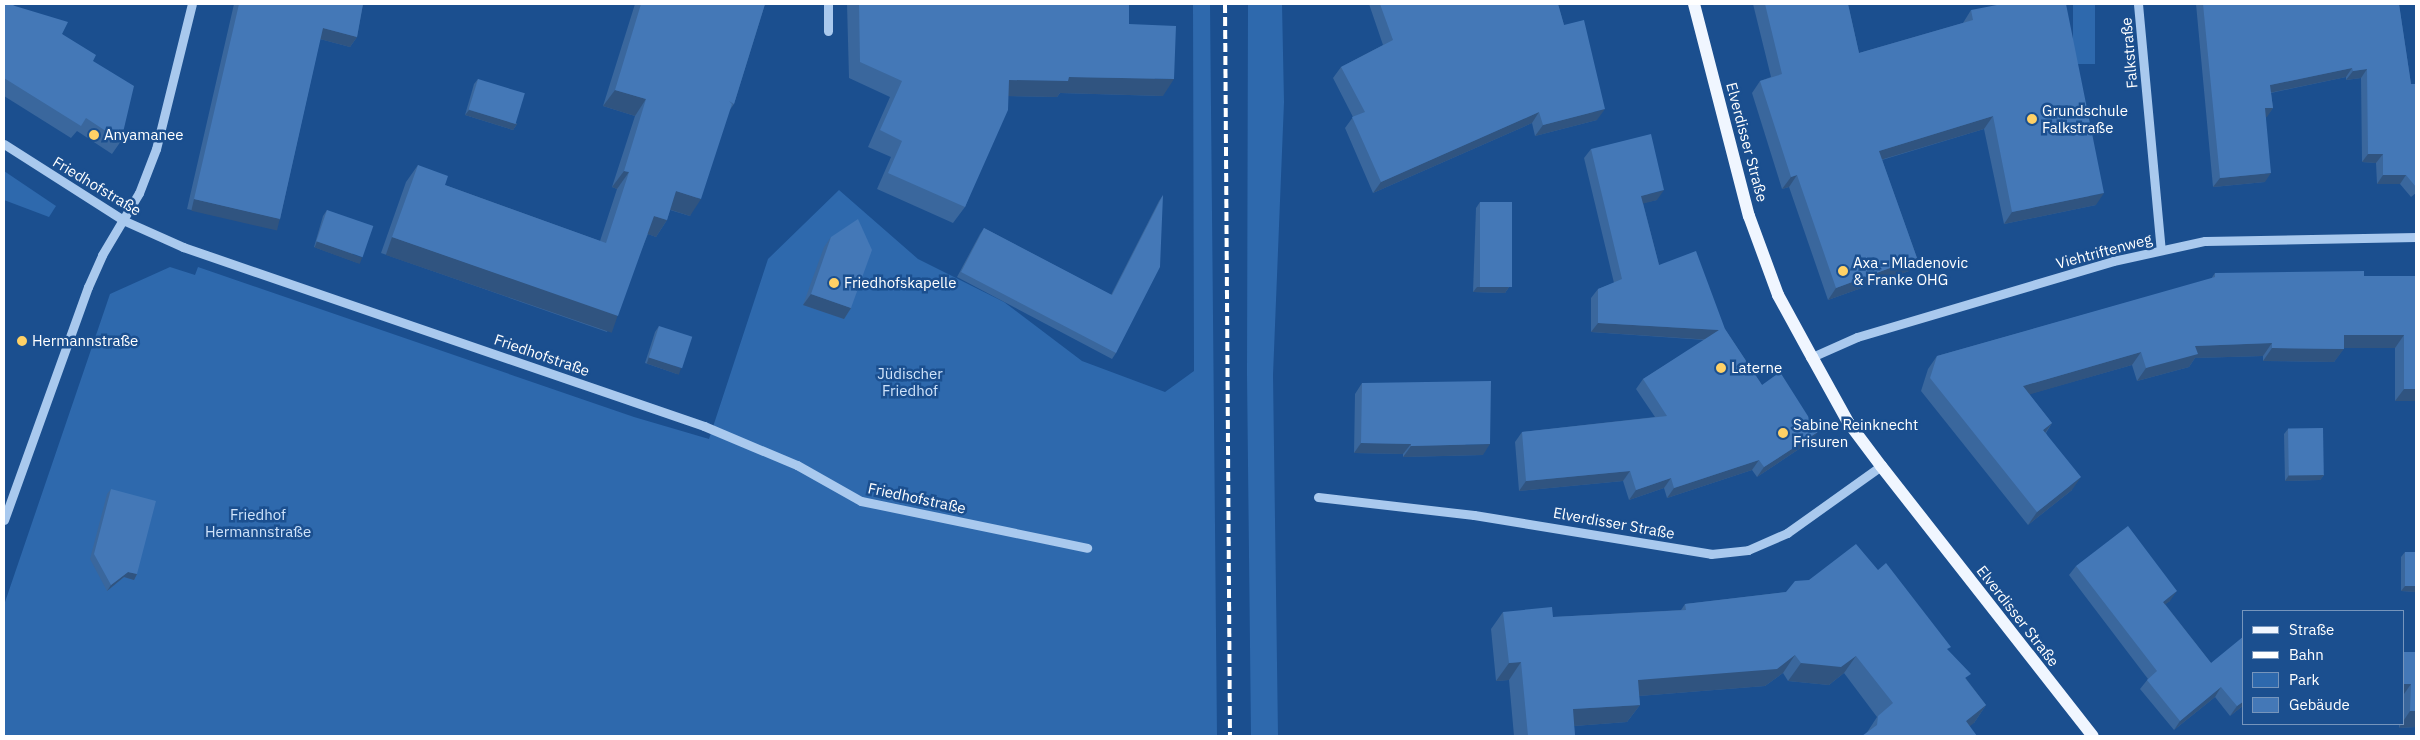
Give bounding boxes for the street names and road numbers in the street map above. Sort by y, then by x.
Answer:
street label: Falkstraße [2117,17,2141,89]
street label: Elverdisser Straße [1722,80,1772,204]
street label: Friedhofstraße [50,153,144,219]
street label: Viehtriftenweg [2054,230,2154,272]
street label: Friedhofstraße [492,330,592,380]
street label: Friedhofstraße [866,479,968,517]
street label: Elverdisser Straße [1552,503,1676,543]
street label: Elverdisser Straße [1973,562,2063,670]

